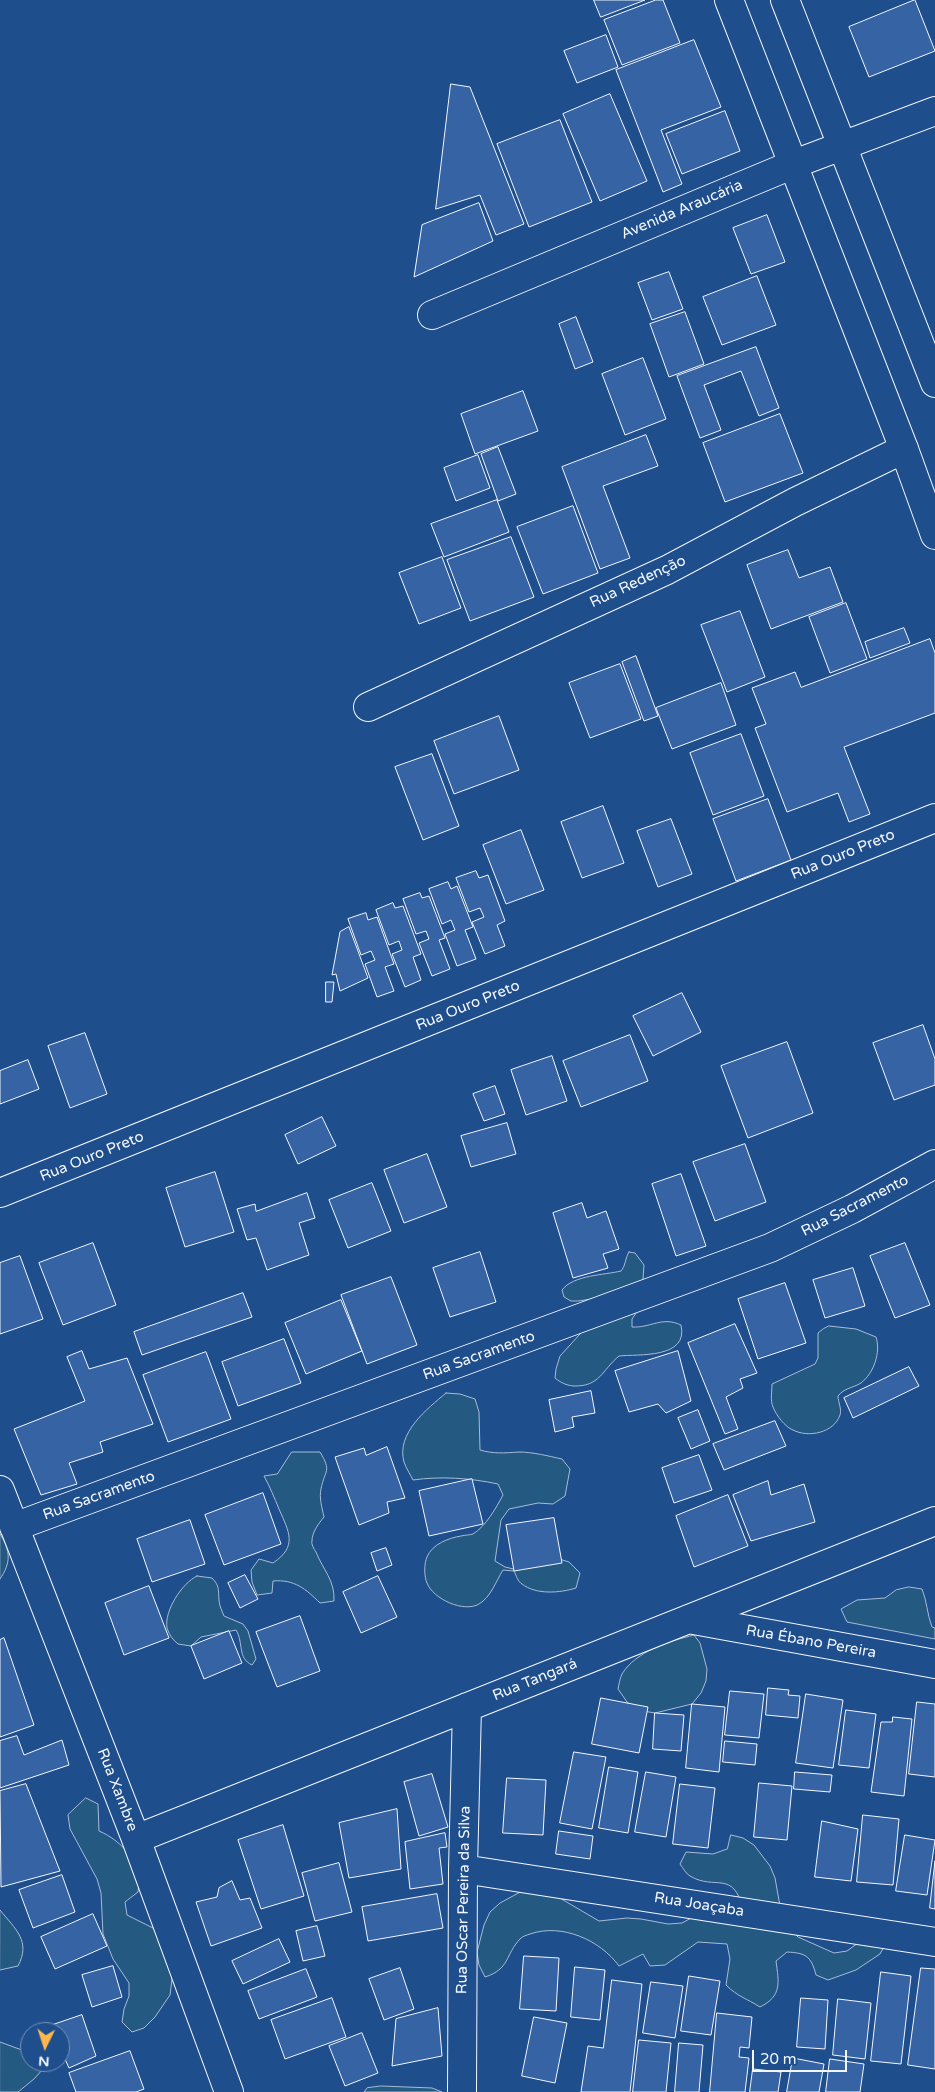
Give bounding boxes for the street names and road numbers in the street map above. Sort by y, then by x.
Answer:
street label: Avenida Araucária [618,176,746,244]
street label: Rua Redenção [587,552,689,612]
street label: Rua Ouro Preto [788,826,898,884]
street label: Rua Ouro Preto [413,977,523,1035]
street label: Rua Ouro Preto [37,1128,147,1186]
street label: Rua Sacramento [798,1171,912,1241]
street label: Rua Sacramento [421,1327,537,1385]
street label: Rua Sacramento [41,1467,157,1525]
street label: Rua Ébano Pereira [744,1622,878,1662]
street label: Rua Tangará [490,1655,580,1705]
street label: Rua Xambre [93,1746,141,1834]
street label: Rua OScar Pereira da Silva [453,1806,475,1994]
street label: Rua Joaçaba [653,1889,745,1921]

